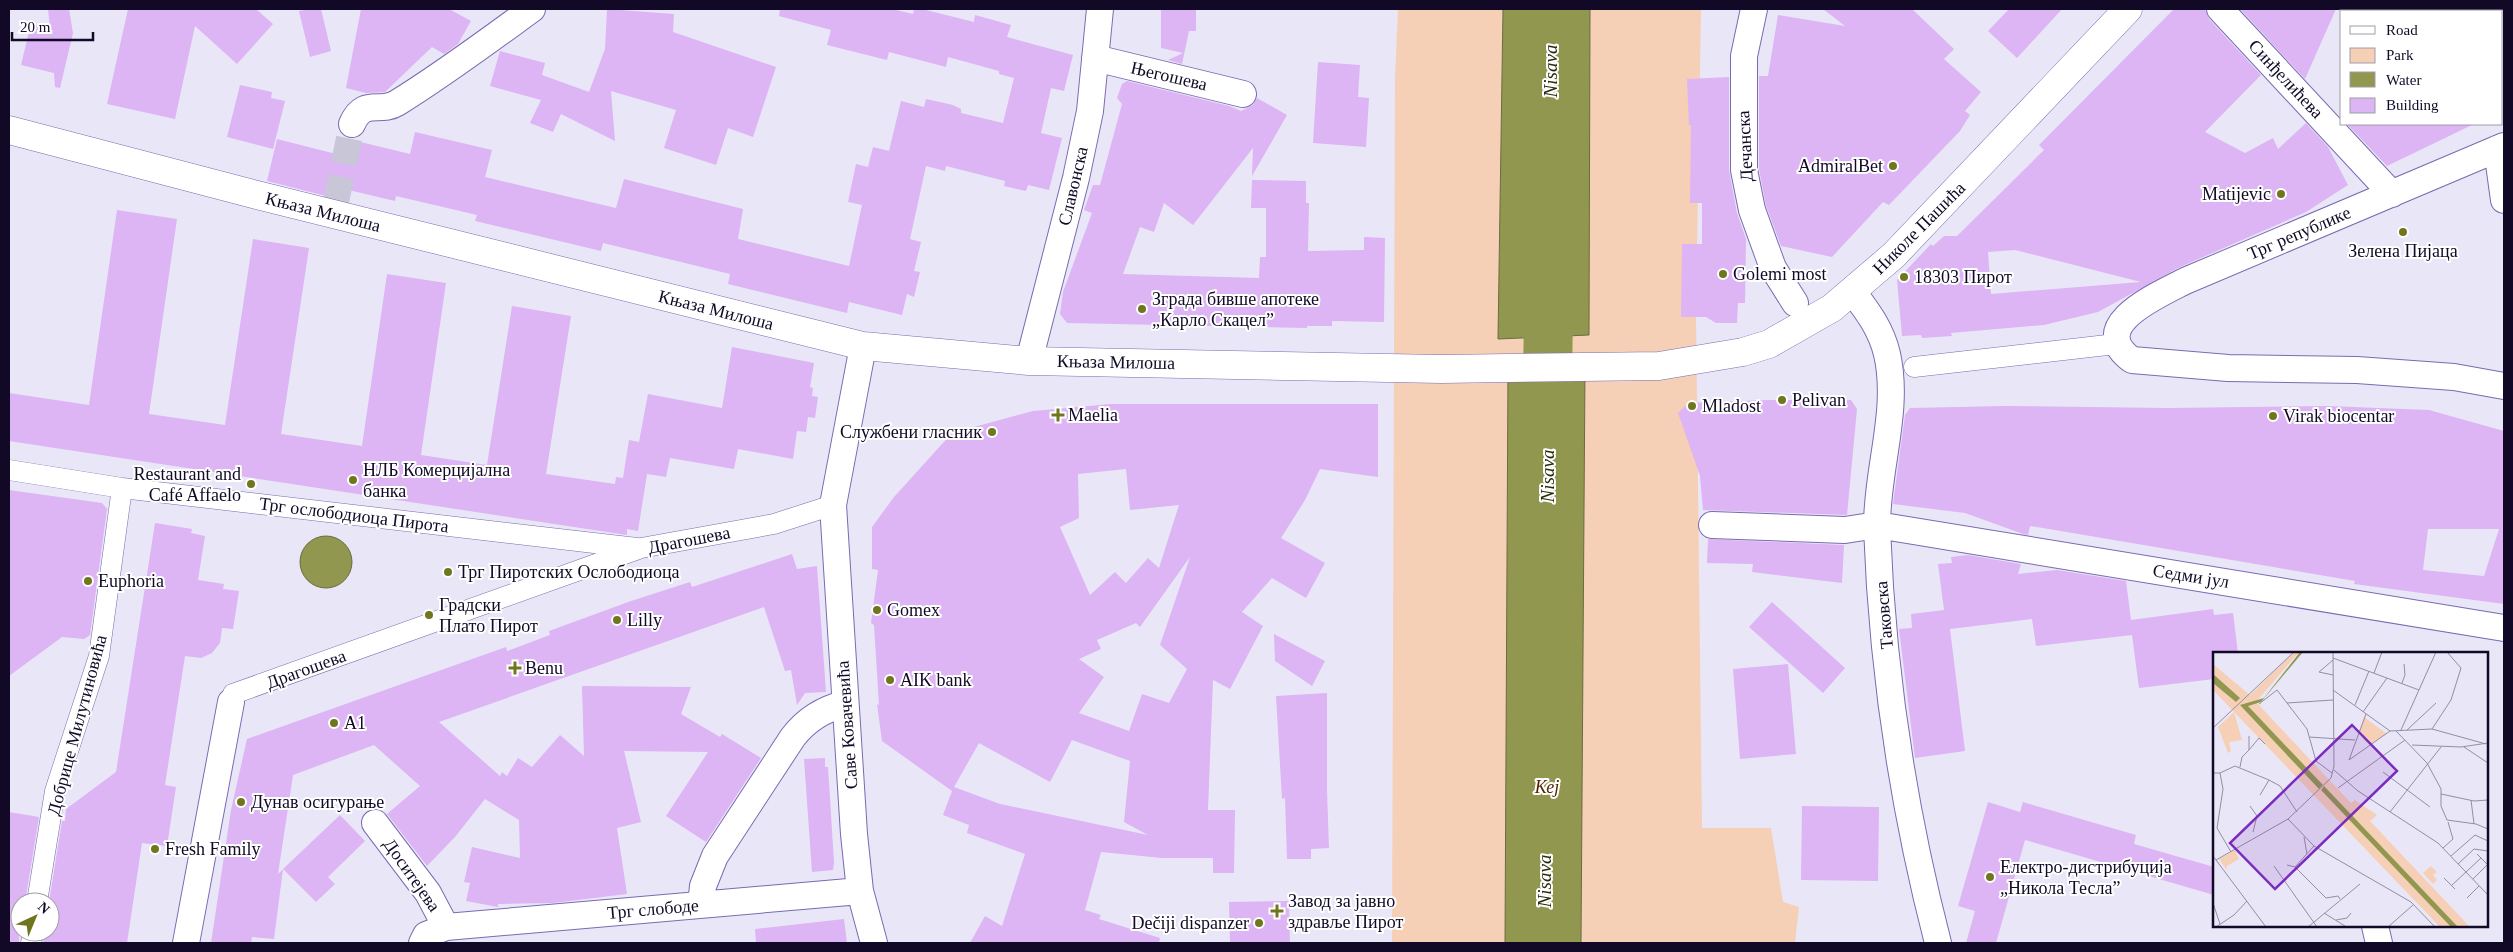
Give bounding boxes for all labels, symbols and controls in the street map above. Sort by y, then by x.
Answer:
scale bar [12,10,94,42]
legend [2340,10,2503,125]
text: 20 m [20,19,51,35]
text: Road [2386,22,2418,38]
street label: Синђелићева [2245,36,2327,122]
water label: Nisava [1540,45,1561,98]
text: Park [2386,47,2414,63]
street label: Његошева [1129,58,1209,94]
text: Water [2386,72,2421,88]
text: Building [2386,97,2439,113]
street label: Дечанска [1733,110,1757,182]
street label: Славонска [1054,145,1092,227]
place label: AdmiralBet [1798,156,1883,176]
marker: AdmiralBet [1887,160,1899,172]
street label: Николе Пашића [1869,178,1969,278]
place label: Matijevic [2202,184,2271,204]
street label: Књаза Милоша [263,188,383,236]
marker: Matijevic [2275,188,2287,200]
street label: Трг републике [2244,202,2354,264]
marker: Зелена Пијаца [2397,226,2409,238]
place label: Зелена Пијаца [2348,241,2458,261]
place label: Golemi most [1733,264,1827,284]
place label: 18303 Пирот [1914,267,2012,287]
marker: Golemi most [1717,268,1729,280]
marker: 18303 Пирот [1898,271,1910,283]
street label: Књаза Милоша [656,286,776,334]
place label: Зграда бивше апотеке „Карло Скацел” [1152,289,1319,330]
marker: Зграда бивше апотеке „Карло Скацел” [1136,303,1148,315]
street label: Књаза Милоша [1057,351,1175,373]
place label: Pelivan [1792,390,1846,410]
marker: Pelivan [1776,394,1788,406]
place label: Mladost [1702,396,1761,416]
marker: Mladost [1686,400,1698,412]
place label: Maelia [1068,405,1118,425]
place label: Virak biocentar [2283,406,2394,426]
marker: Maelia [1052,409,1064,421]
marker: Virak biocentar [2267,410,2279,422]
place label: Службени гласник [840,422,982,442]
marker: Службени гласник [986,426,998,438]
water label: Nisava [1537,450,1558,503]
place label: НЛБ Комерцијална банка [363,460,510,501]
place label: Restaurant and Café Affaelo [134,464,241,505]
marker: НЛБ Комерцијална банка [347,474,359,486]
marker: Restaurant and Café Affaelo [245,478,257,490]
street label: Трг ослободиоца Пирота [258,493,450,537]
street label: Драгошева [646,522,732,558]
street label: Седми јул [2151,560,2231,592]
place label: Трг Пиротских Ослободиоца [458,562,680,582]
marker: Трг Пиротских Ослободиоца [442,566,454,578]
place label: Euphoria [98,571,164,591]
marker: Euphoria [82,575,94,587]
street label: Таковска [1871,580,1897,650]
place label: Градски Плато Пирот [439,595,538,636]
place label: Gomex [887,600,940,620]
marker: Gomex [871,604,883,616]
marker: Градски Плато Пирот [423,609,435,621]
place label: Lilly [627,610,662,630]
marker: Lilly [611,614,623,626]
street label: Добрице Милутиновића [43,633,111,817]
street label: Драгошева [263,645,349,693]
inset map [2213,652,2488,927]
place label: Benu [525,658,563,678]
street label: Саве Ковачевића [833,660,861,790]
marker: Benu [509,662,521,674]
place label: AIK bank [900,670,971,690]
marker: AIK bank [884,674,896,686]
place label: A1 [344,713,366,733]
marker: A1 [328,717,340,729]
park label: Кеј [1534,777,1559,797]
place label: Дунав осигурање [251,792,384,812]
marker: Дунав осигурање [235,796,247,808]
street label: Доситејева [380,835,444,915]
place label: Fresh Family [165,839,261,859]
marker: Fresh Family [149,843,161,855]
water label: Nisava [1534,855,1555,908]
place label: Електро-дистрибуција „Никола Тесла” [2000,857,2172,898]
marker: Електро-дистрибуција „Никола Тесла” [1984,871,1996,883]
place label: Завод за јавно здравље Пирот [1288,891,1403,932]
north arrow [10,892,60,942]
street label: Трг слободе [606,895,700,923]
text: N [35,899,53,917]
marker: Завод за јавно здравље Пирот [1270,904,1284,918]
place label: Dečiji dispanzer [1132,913,1249,933]
marker: Dečiji dispanzer [1253,917,1265,929]

